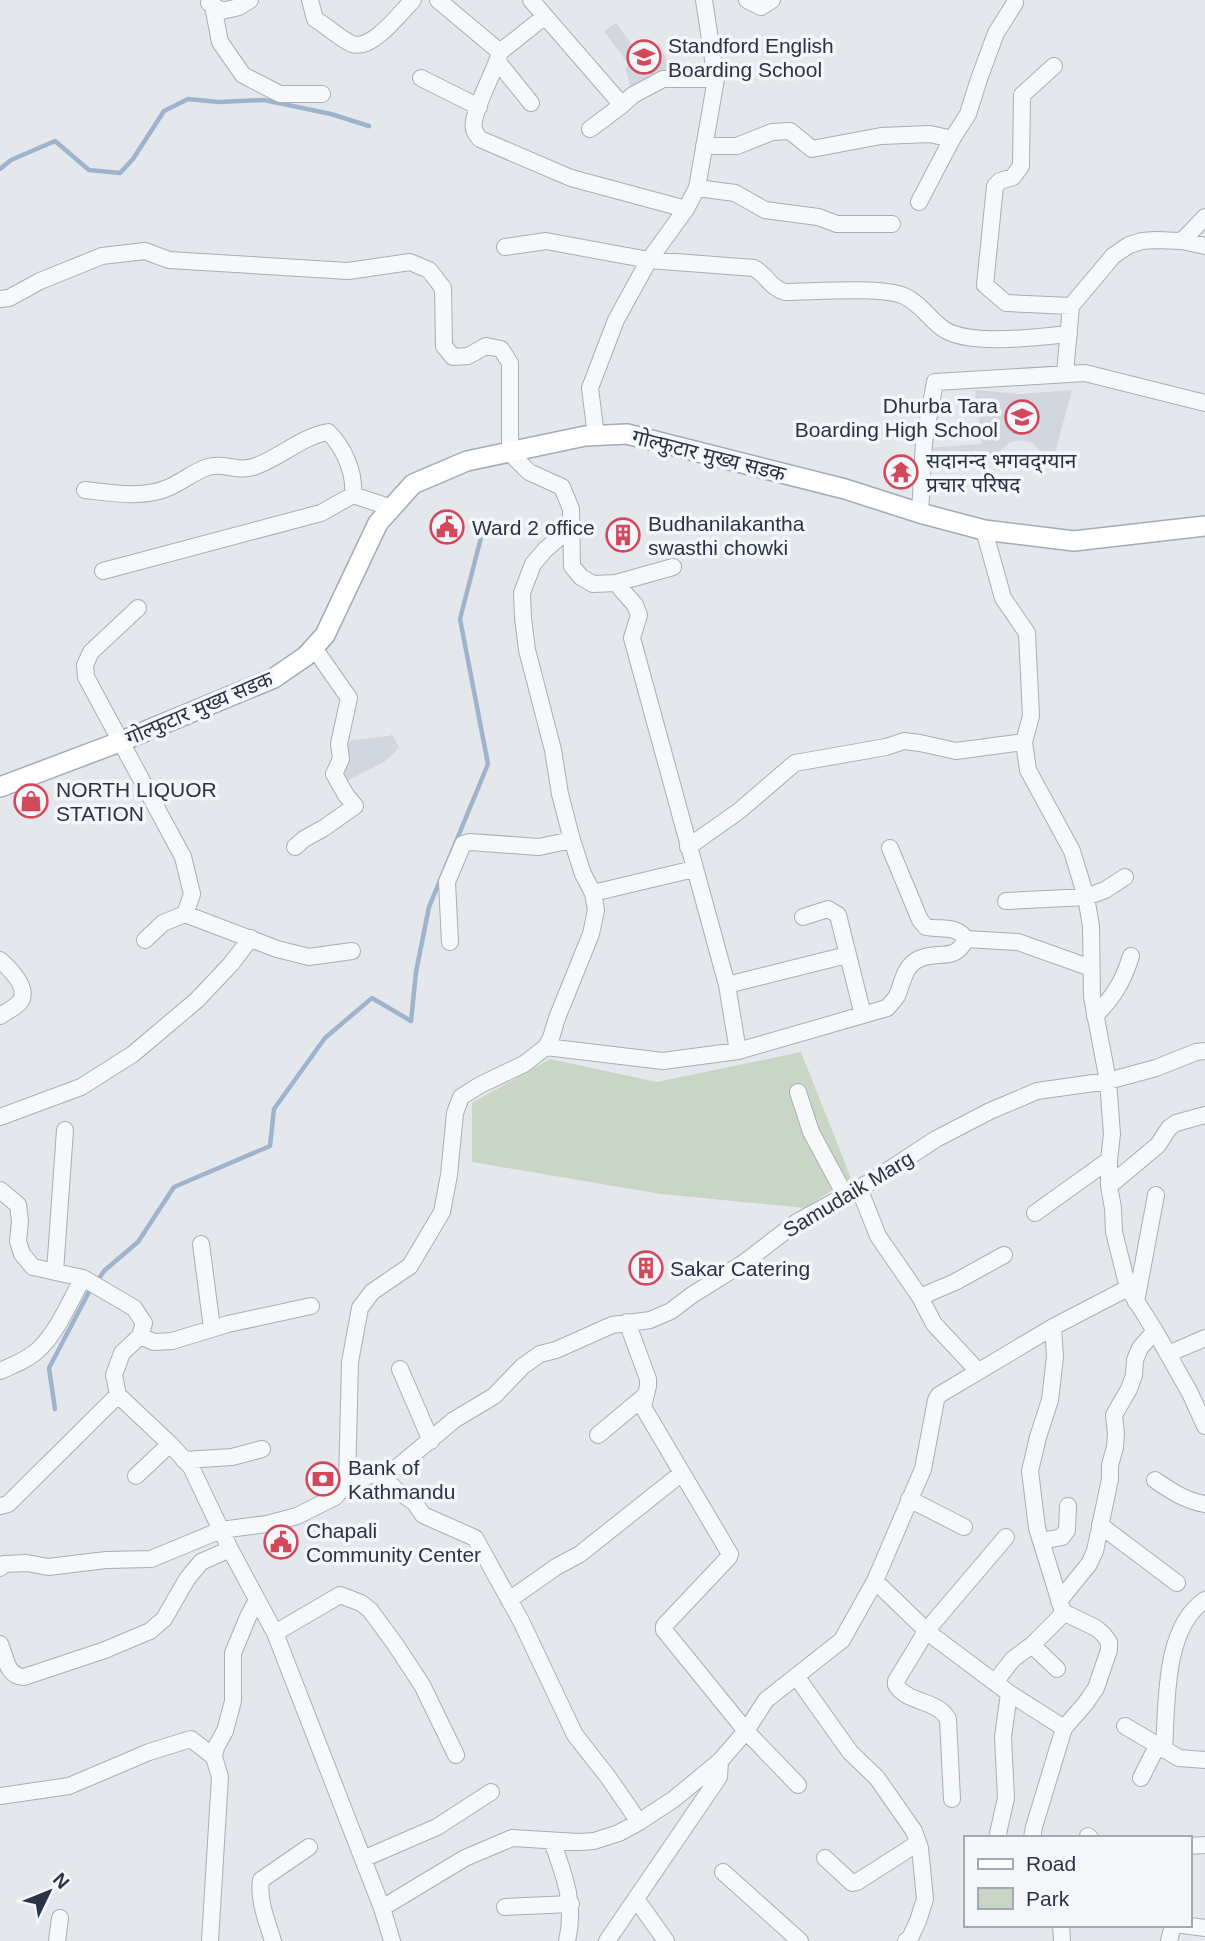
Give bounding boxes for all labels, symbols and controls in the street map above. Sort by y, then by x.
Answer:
place label: Standford English Boarding School [668,34,834,81]
school or university icon: Standford English Boarding School [625,38,663,76]
place label: Dhurba Tara Boarding High School [795,394,998,441]
school or university icon: Dhurba Tara Boarding High School [1003,398,1041,436]
street label: गोल्फुटार मुख्य सडक [629,425,789,487]
place label: सदानन्द भगवद्ग्यान प्रचार परिषद [926,449,1077,496]
temple icon: सदानन्द भगवद्ग्यान प्रचार परिषद [882,453,920,491]
public building icon: Ward 2 office [428,508,466,546]
place label: Budhanilakantha swasthi chowki [648,512,805,559]
place label: Ward 2 office [472,516,595,539]
building icon: Budhanilakantha swasthi chowki [604,516,642,554]
street label: गोल्फुटार मुख्य सडक [122,666,277,751]
place label: NORTH LIQUOR STATION [56,778,217,825]
shop icon: NORTH LIQUOR STATION [12,782,50,820]
street label: Samudaik Marg [779,1146,917,1242]
building icon: Sakar Catering [627,1249,665,1287]
place label: Sakar Catering [670,1257,810,1280]
place label: Bank of Kathmandu [348,1456,455,1503]
bank icon: Bank of Kathmandu [304,1460,342,1498]
place label: Chapali Community Center [306,1519,481,1566]
public building icon: Chapali Community Center [262,1523,300,1561]
legend [964,1836,1191,1927]
text: Road [1026,1852,1076,1875]
north arrow [14,1857,84,1927]
text: N [49,1869,73,1893]
text: Park [1026,1887,1070,1910]

